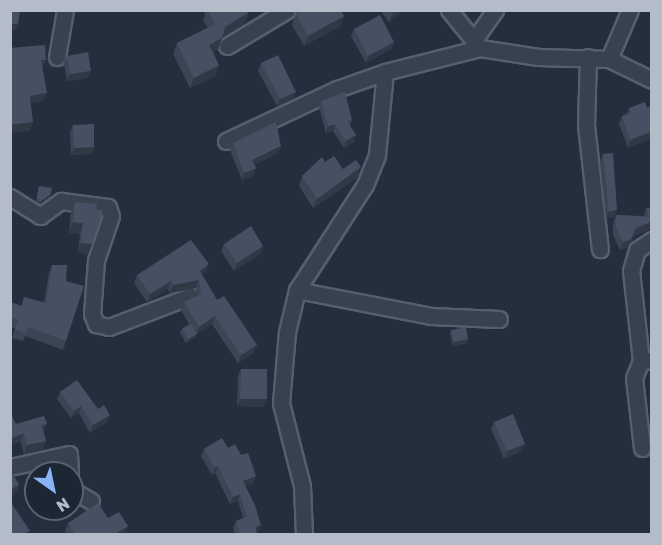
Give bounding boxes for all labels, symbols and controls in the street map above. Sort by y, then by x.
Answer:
north arrow [24,461,84,521]
text: N [53,494,73,516]

